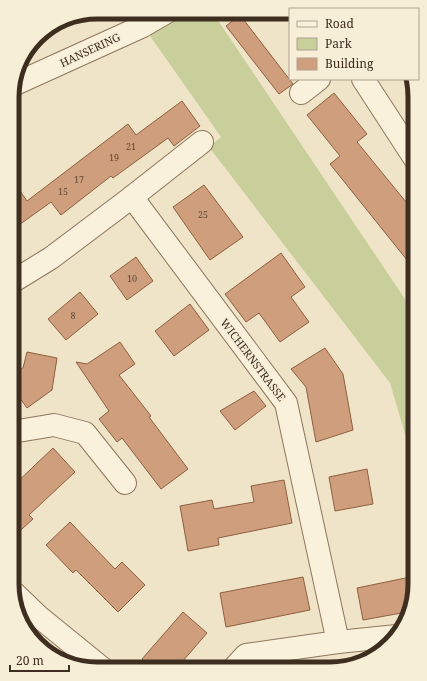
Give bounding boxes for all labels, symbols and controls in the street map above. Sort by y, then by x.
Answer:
legend [289,8,419,80]
text: Road [325,15,355,32]
street label: HANSERING [57,29,123,70]
text: Park [325,35,353,52]
text: Building [325,55,374,72]
house number: 21 [126,140,136,153]
house number: 19 [109,151,119,164]
house number: 17 [74,173,84,186]
house number: 15 [58,185,68,198]
house number: 25 [198,208,208,221]
house number: 10 [127,272,137,285]
house number: 8 [70,309,76,322]
street label: WICHERNSTRASSE [217,315,290,404]
scale bar [10,647,69,673]
text: 20 m [16,652,44,669]

